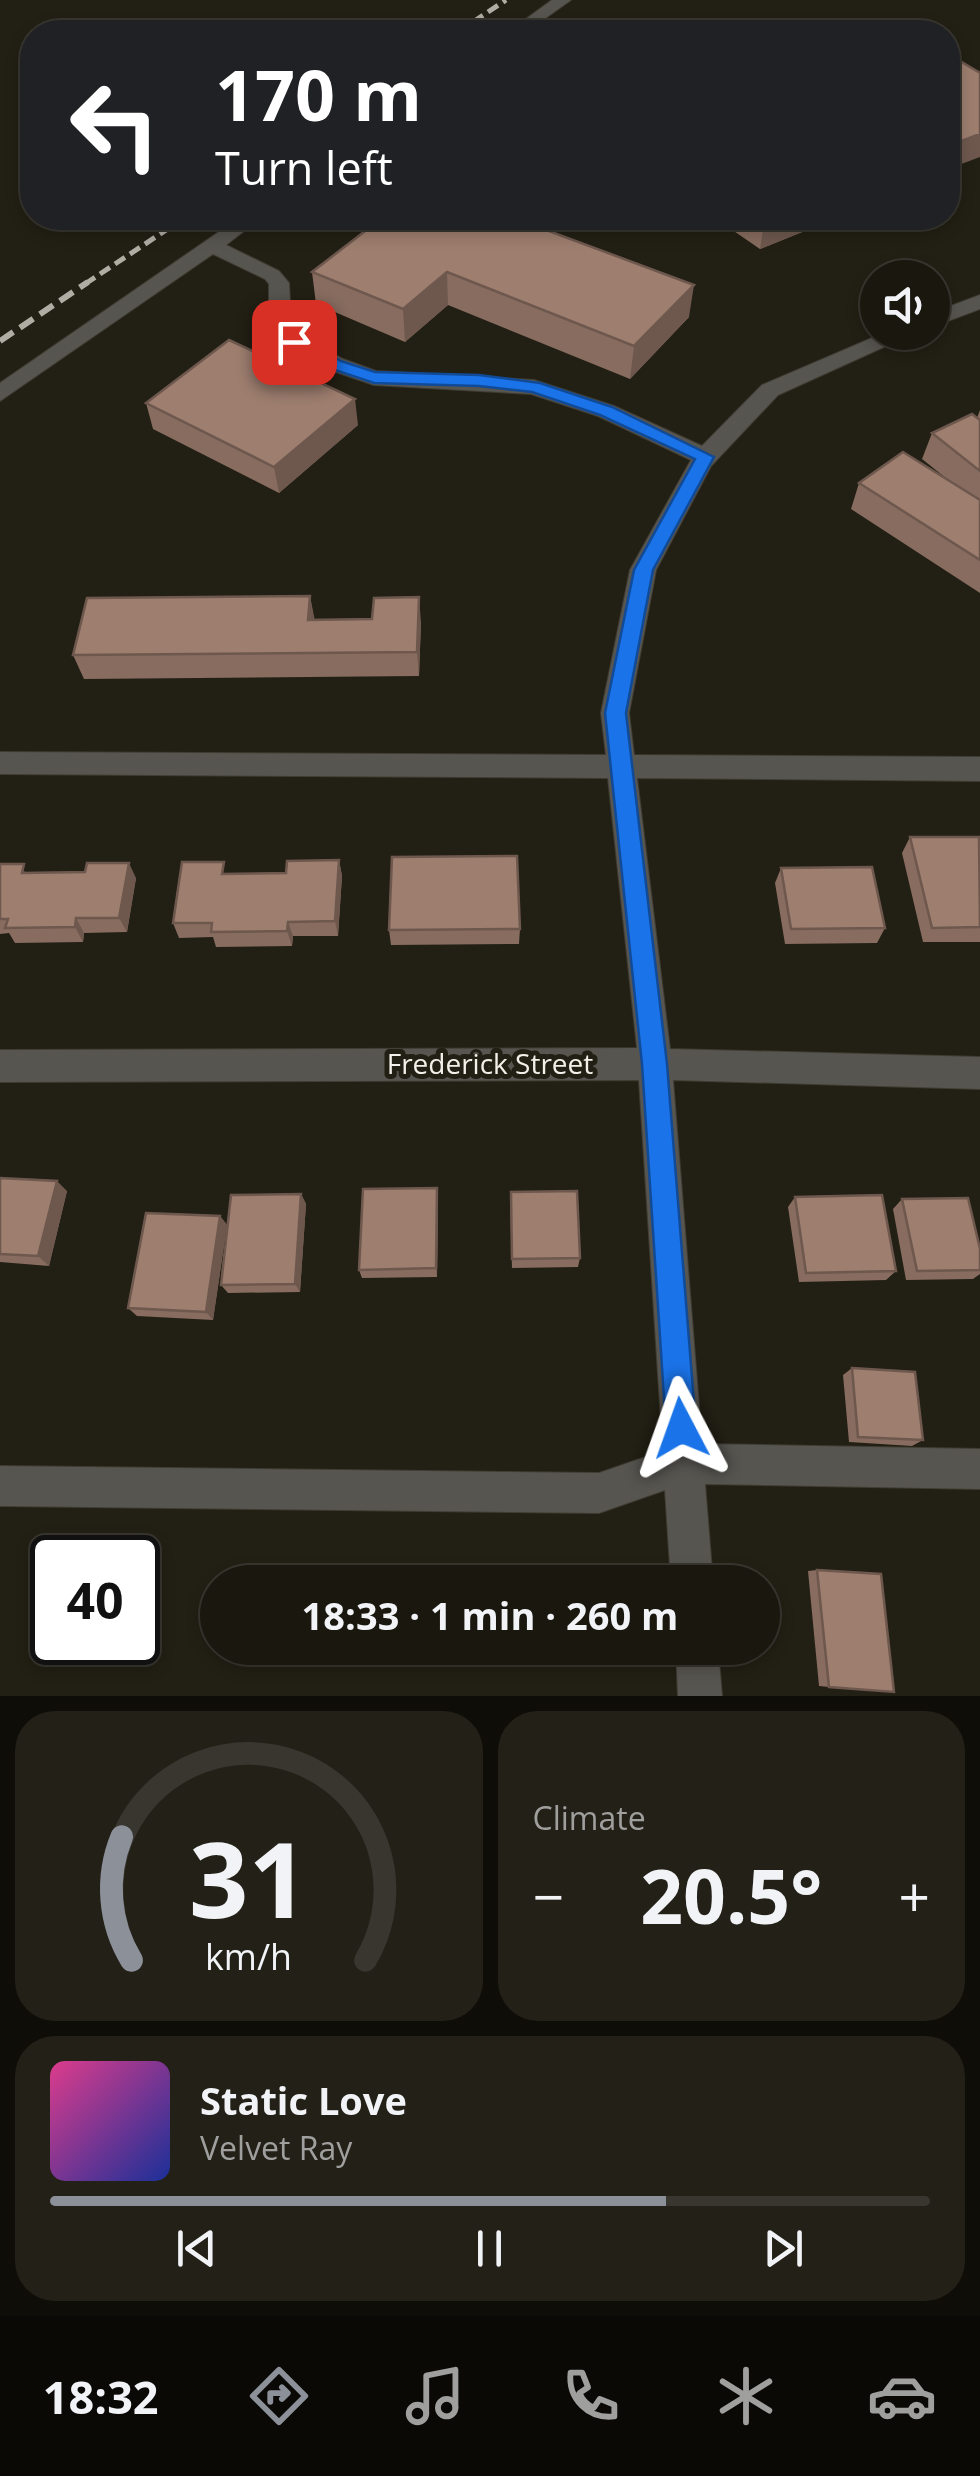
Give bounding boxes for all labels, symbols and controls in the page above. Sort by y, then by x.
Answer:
text: 170 m [215,46,422,142]
icon: left [50,60,180,190]
text: Turn left [215,137,393,198]
map controls [860,260,950,350]
button: sound [860,260,950,350]
pin [252,300,337,385]
icon: arrive [267,315,322,370]
street label: Frederick Street [387,1044,593,1082]
position arrow [629,1376,733,1480]
speed limit sign: 40 [30,1535,160,1665]
text: 18:33 · 1 min · 260 m [302,1589,678,1641]
text: Climate [533,1796,646,1839]
text: 31 [189,1807,308,1948]
text: 20.5° [640,1844,822,1946]
text: − [533,1858,564,1933]
text: + [899,1858,930,1933]
text: km/h [205,1932,292,1980]
text: Static Love [200,2074,407,2126]
text: Velvet Ray [200,2126,352,2169]
icon: previous [169,2221,224,2276]
icon: pause [462,2221,517,2276]
icon: next [756,2221,811,2276]
icon: directions [244,2361,314,2431]
icon: music [400,2361,470,2431]
icon: phone [556,2361,626,2431]
icon: climate [711,2361,781,2431]
icon: car [867,2361,937,2431]
text: 18:32 [43,2366,159,2427]

